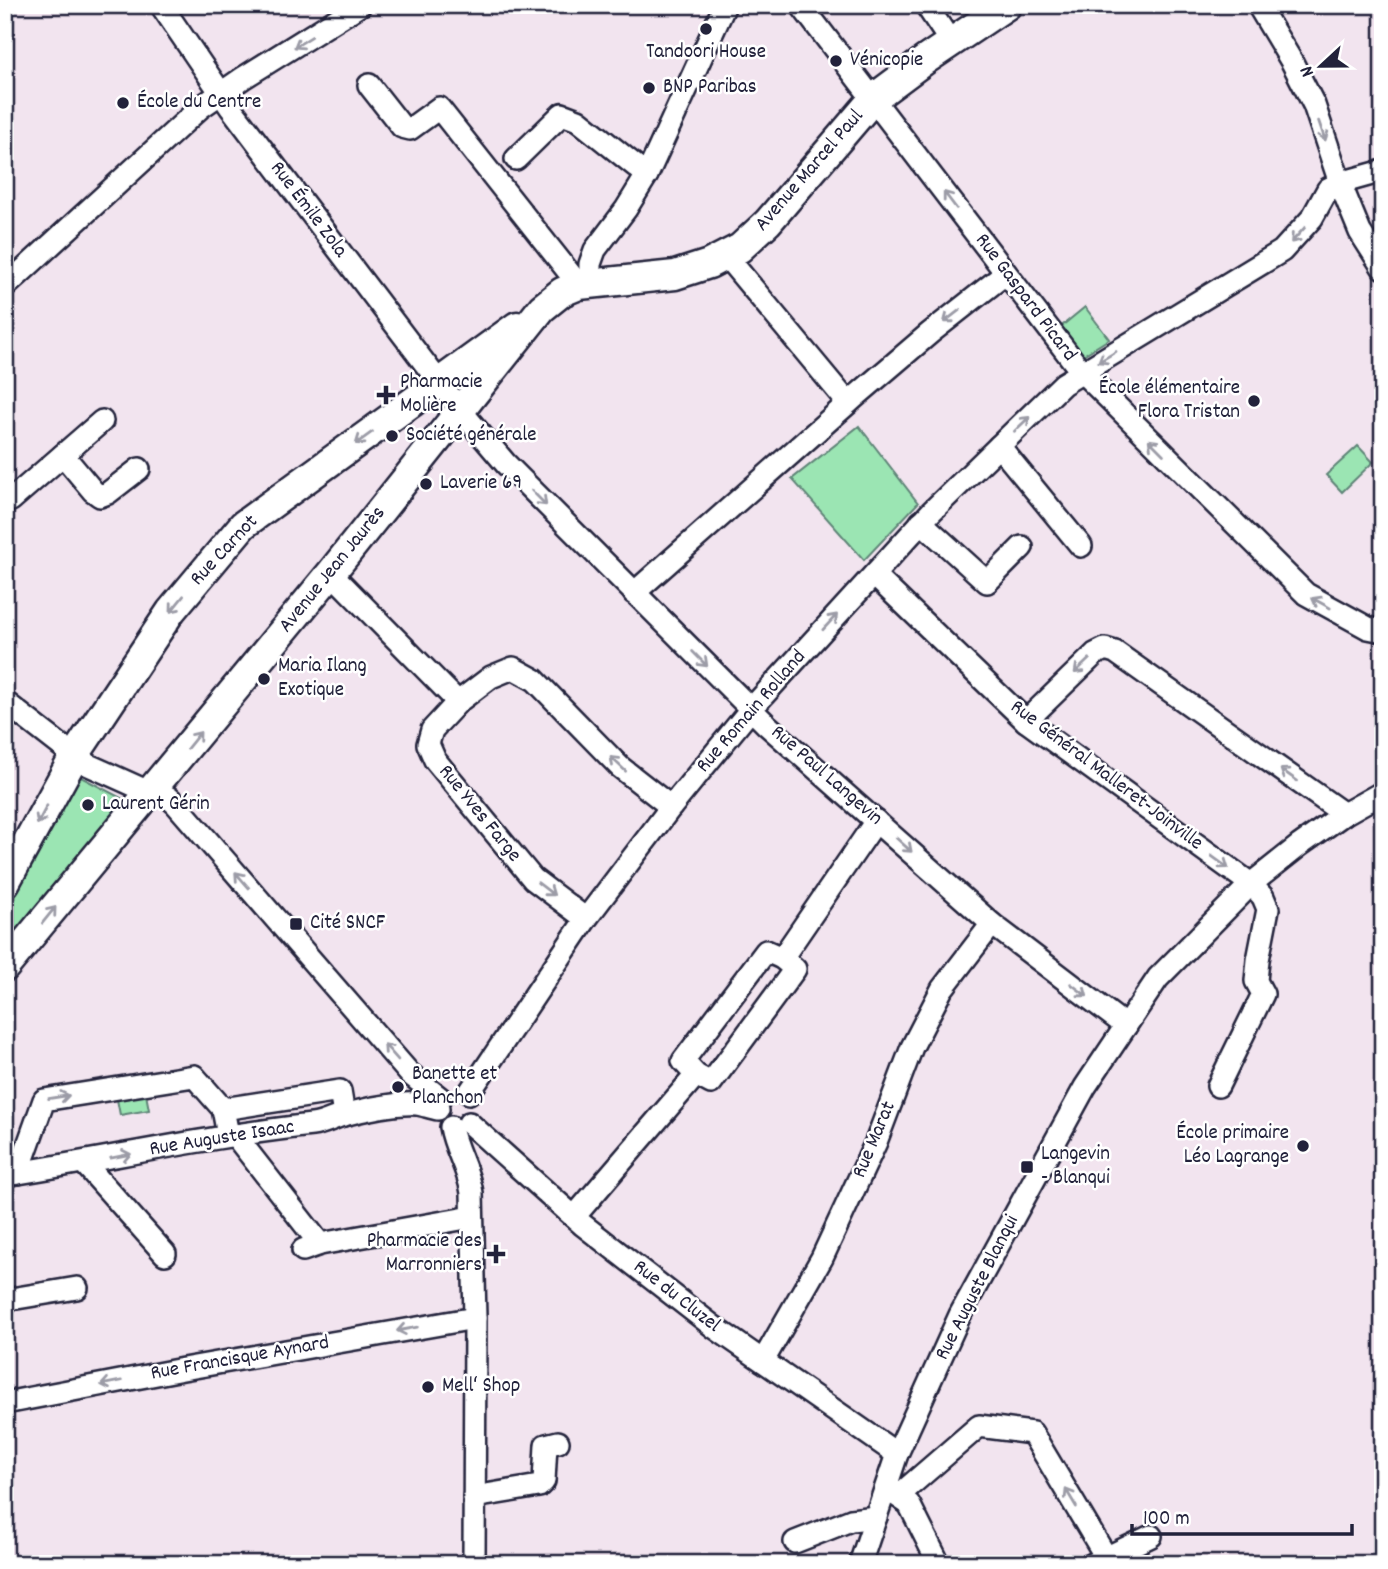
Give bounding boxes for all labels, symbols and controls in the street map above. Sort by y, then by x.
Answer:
marker: Tandoori House [698,21,714,37]
north arrow [1286,32,1356,102]
one-way arrow [293,35,313,49]
place label: Tandoori House [646,38,766,68]
place label: Vénicopie [850,46,923,76]
marker: Vénicopie [828,53,844,69]
text: N [1294,62,1323,80]
place label: BNP Paribas [663,73,756,103]
marker: BNP Paribas [641,80,657,96]
place label: École du Centre [137,88,261,118]
marker: École du Centre [115,95,131,111]
street label: Avenue Marcel Paul [748,103,872,239]
one-way arrow [1317,119,1329,141]
street label: Rue Émile Zola [262,156,355,265]
one-way arrow [943,191,958,210]
one-way arrow [1290,226,1306,244]
street label: Rue Gaspard Picard [967,228,1083,368]
one-way arrow [943,308,961,323]
one-way arrow [1097,351,1117,365]
place label: Pharmacie Molière [400,368,483,422]
place label: École élémentaire Flora Tristan [1099,374,1240,428]
marker: Pharmacie Molière [378,387,394,403]
marker: École élémentaire Flora Tristan [1246,393,1262,409]
one-way arrow [1013,415,1030,432]
place label: Société générale [406,421,536,451]
marker: Société générale [384,428,400,444]
one-way arrow [355,430,374,445]
one-way arrow [1148,439,1165,456]
place label: Laverie 69 [440,469,522,499]
marker: Laverie 69 [418,476,434,492]
one-way arrow [531,489,548,506]
street label: Avenue Jean Jaurès [272,500,394,640]
street label: Rue Carnot [184,508,266,593]
one-way arrow [169,594,185,612]
one-way arrow [1312,596,1332,610]
one-way arrow [822,613,838,631]
street label: Rue Romain Rolland [690,644,814,780]
one-way arrow [692,650,709,667]
place label: Maria Ilang Exotique [278,652,367,706]
one-way arrow [1074,658,1091,675]
marker: Maria Ilang Exotique [256,671,272,687]
street label: Rue Général Malleret-Joinville [1003,693,1209,859]
street label: Rue Paul Langevin [763,719,889,833]
one-way arrow [186,731,202,749]
one-way arrow [610,756,627,773]
street label: Rue Yves Farge [430,759,528,869]
one-way arrow [1280,768,1299,782]
place label: Laurent Gérin [102,790,210,820]
marker: Laurent Gérin [80,797,96,813]
one-way arrow [35,804,49,825]
one-way arrow [895,837,912,854]
one-way arrow [1210,854,1229,869]
one-way arrow [234,871,250,889]
one-way arrow [536,881,555,896]
one-way arrow [42,907,57,925]
place label: Cité SNCF [310,909,386,939]
marker: Cité SNCF [288,916,304,932]
one-way arrow [1070,983,1088,998]
one-way arrow [383,1043,399,1061]
place label: Banette et Planchon [412,1060,498,1114]
marker: Banette et Planchon [390,1079,406,1095]
one-way arrow [48,1090,70,1103]
street label: Rue Marat [845,1097,905,1183]
street label: Rue Auguste Isaac [147,1113,297,1165]
place label: École primaire Léo Lagrange [1176,1119,1289,1173]
marker: École primaire Léo Lagrange [1295,1138,1311,1154]
place label: Langevin - Blanqui [1041,1140,1110,1194]
one-way arrow [109,1148,132,1162]
marker: Langevin - Blanqui [1019,1159,1035,1175]
street label: Rue Auguste Blanqui [928,1210,1028,1366]
place label: Pharmacie des Marronniers [367,1227,482,1281]
marker: Pharmacie des Marronniers [488,1246,504,1262]
street label: Rue du Cluzel [626,1253,726,1341]
one-way arrow [397,1323,419,1336]
street label: Rue Francisque Aynard [148,1329,332,1389]
place label: Mell‘ Shop [442,1372,520,1402]
one-way arrow [100,1376,123,1390]
marker: Mell‘ Shop [420,1379,436,1395]
one-way arrow [1064,1489,1078,1509]
scale bar [1132,1492,1353,1536]
text: 100 m [1143,1505,1190,1535]

